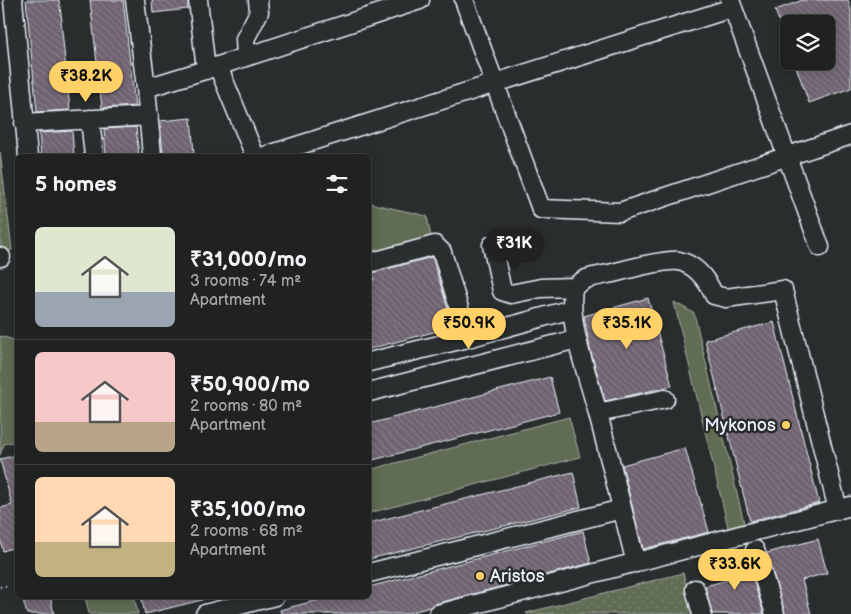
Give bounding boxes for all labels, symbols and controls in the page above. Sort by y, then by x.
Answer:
map controls [780,15,835,70]
button: layers [780,15,835,70]
pin: ₹38.2K [45,61,127,103]
text: ₹38.2K [60,67,112,86]
icon: filters [323,170,351,198]
text: 5 homes [35,172,117,197]
pin: ₹31K [484,228,544,270]
text: ₹31K [496,234,532,253]
icon: home [75,247,135,307]
text: ₹31,000/mo [190,247,307,272]
text: 3 rooms · 74 m² [190,272,301,291]
text: Apartment [190,291,266,310]
pin: ₹50.9K [428,308,510,350]
pin: ₹35.1K [586,308,668,350]
text: ₹50.9K [443,314,495,333]
text: ₹35.1K [603,314,651,333]
icon: home [75,372,135,432]
text: ₹50,900/mo [190,372,310,397]
text: 2 rooms · 80 m² [190,397,302,416]
place label: Mykonos [704,415,776,436]
text: Apartment [190,416,266,435]
marker: Mykonos [780,419,792,431]
icon: home [75,497,135,557]
text: ₹35,100/mo [190,497,306,522]
text: 2 rooms · 68 m² [190,522,303,541]
text: Apartment [190,541,266,560]
pin: ₹33.6K [694,548,776,591]
text: ₹33.6K [709,555,761,574]
place label: Aristos [490,566,545,587]
marker: Aristos [474,570,486,582]

